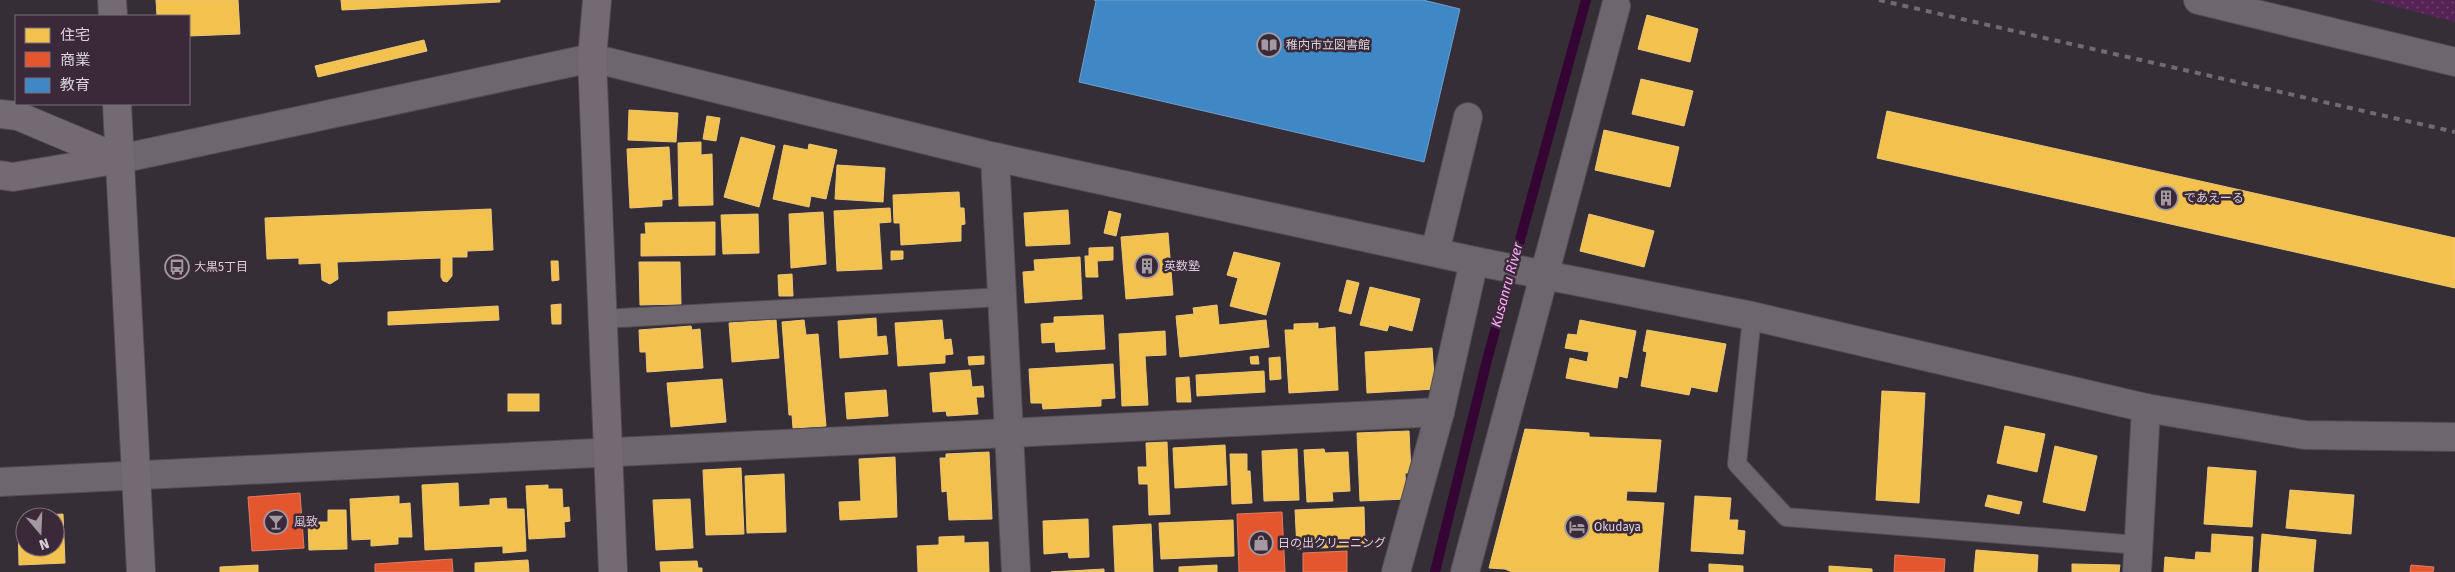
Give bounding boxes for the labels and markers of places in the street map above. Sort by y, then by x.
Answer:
library icon: 稚内市立図書館 [1256,32,1282,58]
place label: 稚内市立図書館 [1286,38,1370,52]
building icon: であえーる [2153,185,2179,211]
place label: であえーる [2184,191,2244,205]
building icon: 英数塾 [1134,253,1160,279]
bus stop icon: 大黒5丁目 [164,254,190,280]
place label: 英数塾 [1164,259,1200,273]
place label: 大黒5丁目 [194,260,248,274]
bar icon: 風致 [263,509,289,535]
hotel icon: Okudaya [1564,514,1590,540]
place label: 風致 [294,515,318,529]
place label: Okudaya [1594,520,1641,534]
shop icon: 日の出クリーニング [1248,530,1274,556]
place label: 日の出クリーニング [1278,536,1386,550]

